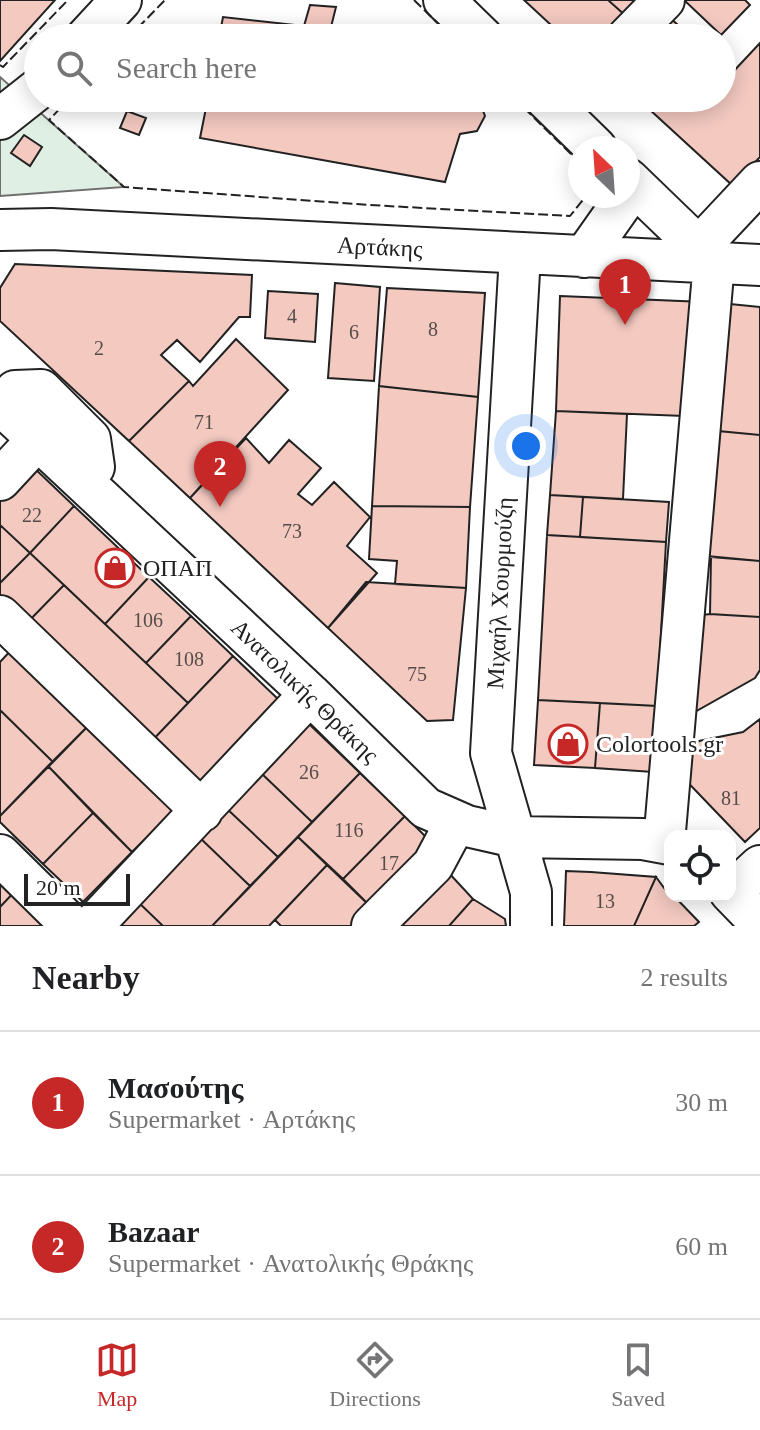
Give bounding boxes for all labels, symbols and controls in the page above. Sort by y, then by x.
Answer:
search box [24,24,736,112]
icon: search [52,46,96,90]
text: Search here [116,51,257,84]
north arrow [568,136,640,208]
street label: Αρτάκης [337,232,424,262]
pin: 1 [599,259,651,325]
house number: 4 [287,305,297,327]
house number: 8 [428,318,438,340]
house number: 6 [349,321,359,343]
house number: 2 [94,337,104,359]
house number: 71 [194,411,214,433]
your location [506,426,546,466]
pin: 2 [194,441,246,507]
street label: Μιχαήλ Χουρμούζη [482,496,518,690]
house number: 22 [22,504,42,526]
house number: 73 [282,520,302,542]
shop icon: ΟΠΑΠ [94,547,136,589]
place label: ΟΠΑΠ [143,555,212,581]
house number: 106 [133,609,163,631]
street label: Ανατολικής Θράκης [226,614,384,768]
house number: 108 [174,648,204,670]
house number: 75 [407,663,427,685]
shop icon: Colortools.gr [547,723,589,765]
place label: Colortools.gr [596,731,723,757]
house number: 26 [299,761,319,783]
house number: 81 [721,787,741,809]
house number: 116 [334,819,364,841]
map controls [664,830,736,902]
button: locate [664,830,736,902]
house number: 17 [379,852,399,874]
scale bar [24,870,130,906]
text: 20 m [36,875,81,900]
house number: 13 [595,890,615,912]
text: Nearby [32,959,140,996]
text: 2 results [641,963,728,992]
text: Μασούτης [108,1071,243,1104]
text: 1 [52,1088,65,1117]
text: 30 m [675,1088,728,1117]
text: Supermarket · Αρτάκης [108,1105,355,1134]
text: Bazaar [108,1215,200,1248]
text: 2 [52,1232,65,1261]
text: 60 m [675,1232,728,1261]
text: Supermarket · Ανατολικής Θράκης [108,1249,473,1278]
tab: Map [95,1338,139,1412]
tab: Directions [329,1338,421,1412]
tab: Saved [611,1338,665,1412]

